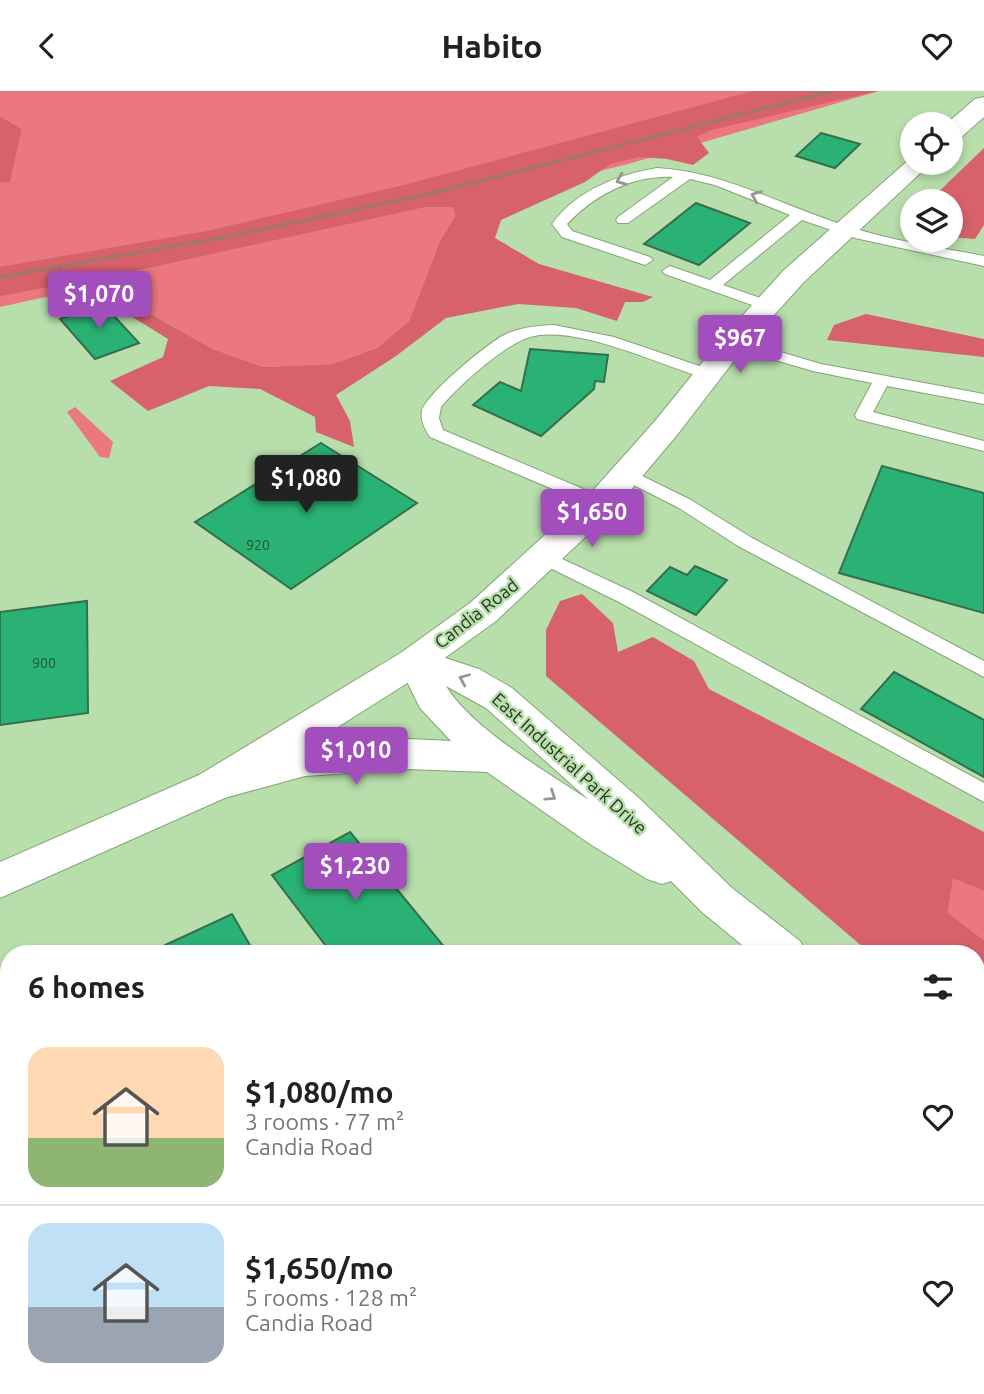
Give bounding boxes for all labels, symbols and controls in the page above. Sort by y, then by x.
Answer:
icon: back [28,27,66,65]
icon: heart [918,27,956,65]
text: Habito [441,28,543,64]
map controls [900,112,963,252]
button: locate [900,112,963,175]
one-way arrow [615,172,627,186]
button: layers [900,189,963,252]
one-way arrow [751,190,763,204]
pin: $1,070 [42,271,156,331]
text: $1,070 [64,281,134,306]
pin: $967 [699,315,781,375]
text: $967 [714,325,766,350]
pin: $1,080 [249,455,363,515]
text: $1,080 [271,465,341,490]
pin: $1,650 [535,489,649,549]
text: $1,650 [557,499,627,524]
house number: 920 [246,537,270,553]
street label: Candia Road [430,574,522,652]
house number: 900 [32,655,56,671]
one-way arrow [459,673,472,687]
street label: East Industrial Park Drive [489,688,651,838]
pin: $1,010 [299,727,413,787]
text: $1,010 [321,737,391,762]
one-way arrow [543,788,556,800]
pin: $1,230 [298,843,412,903]
text: $1,230 [320,853,390,878]
icon: filters [919,968,957,1006]
text: 6 homes [28,970,145,1004]
icon: home [84,1075,168,1159]
text: $1,080/mo [245,1075,394,1109]
icon: heart [919,1098,957,1136]
text: 3 rooms · 77 m² [245,1109,404,1134]
text: Candia Road [245,1134,373,1159]
icon: home [84,1251,168,1335]
text: $1,650/mo [245,1251,394,1285]
icon: heart [919,1274,957,1312]
text: 5 rooms · 128 m² [245,1285,417,1310]
text: Candia Road [245,1310,373,1335]

